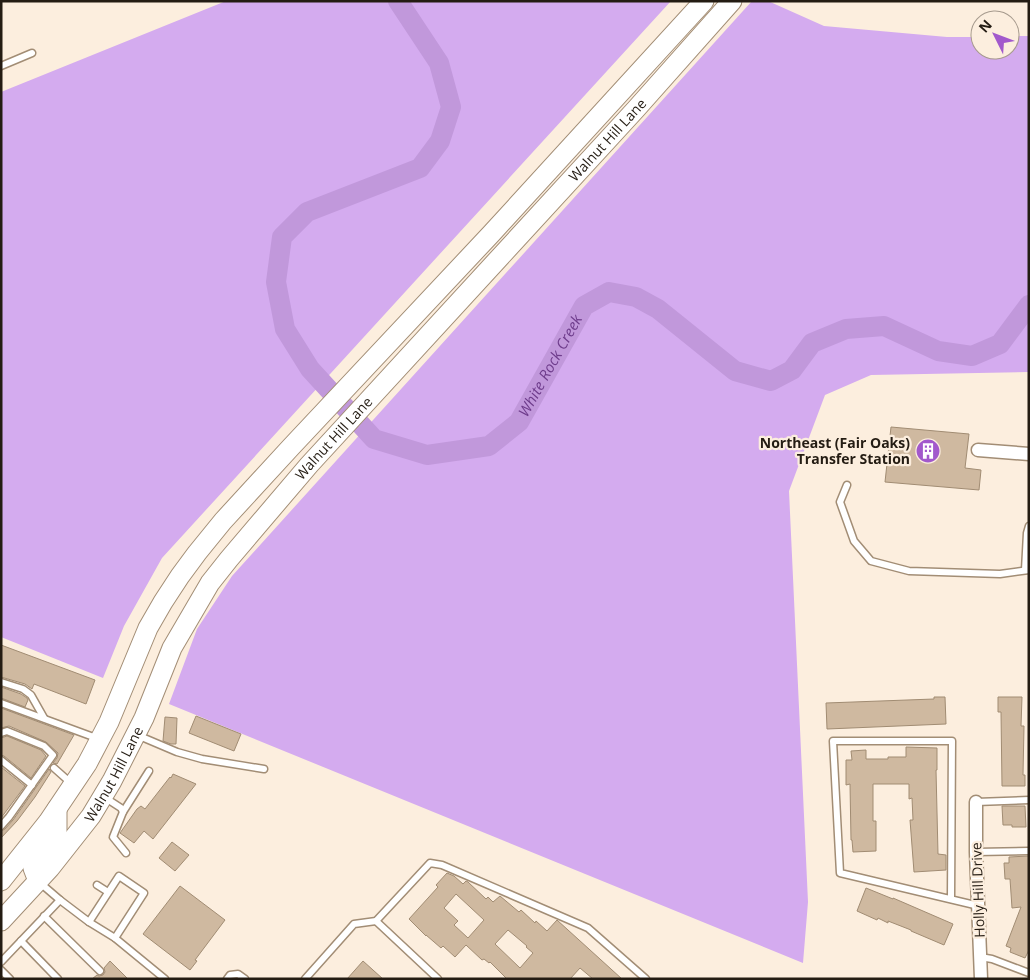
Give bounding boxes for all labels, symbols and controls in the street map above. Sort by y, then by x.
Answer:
north arrow [970,10,1020,60]
text: N [974,15,996,37]
street label: Walnut Hill Lane [564,94,650,185]
water label: White Rock Creek [513,310,586,420]
street label: Walnut Hill Lane [291,392,376,484]
place label: Northeast (Fair Oaks) Transfer Station [760,433,910,468]
building icon: Northeast (Fair Oaks) Transfer Station [915,438,941,464]
street label: Walnut Hill Lane [80,723,147,825]
street label: Holly Hill Drive [966,842,989,938]

